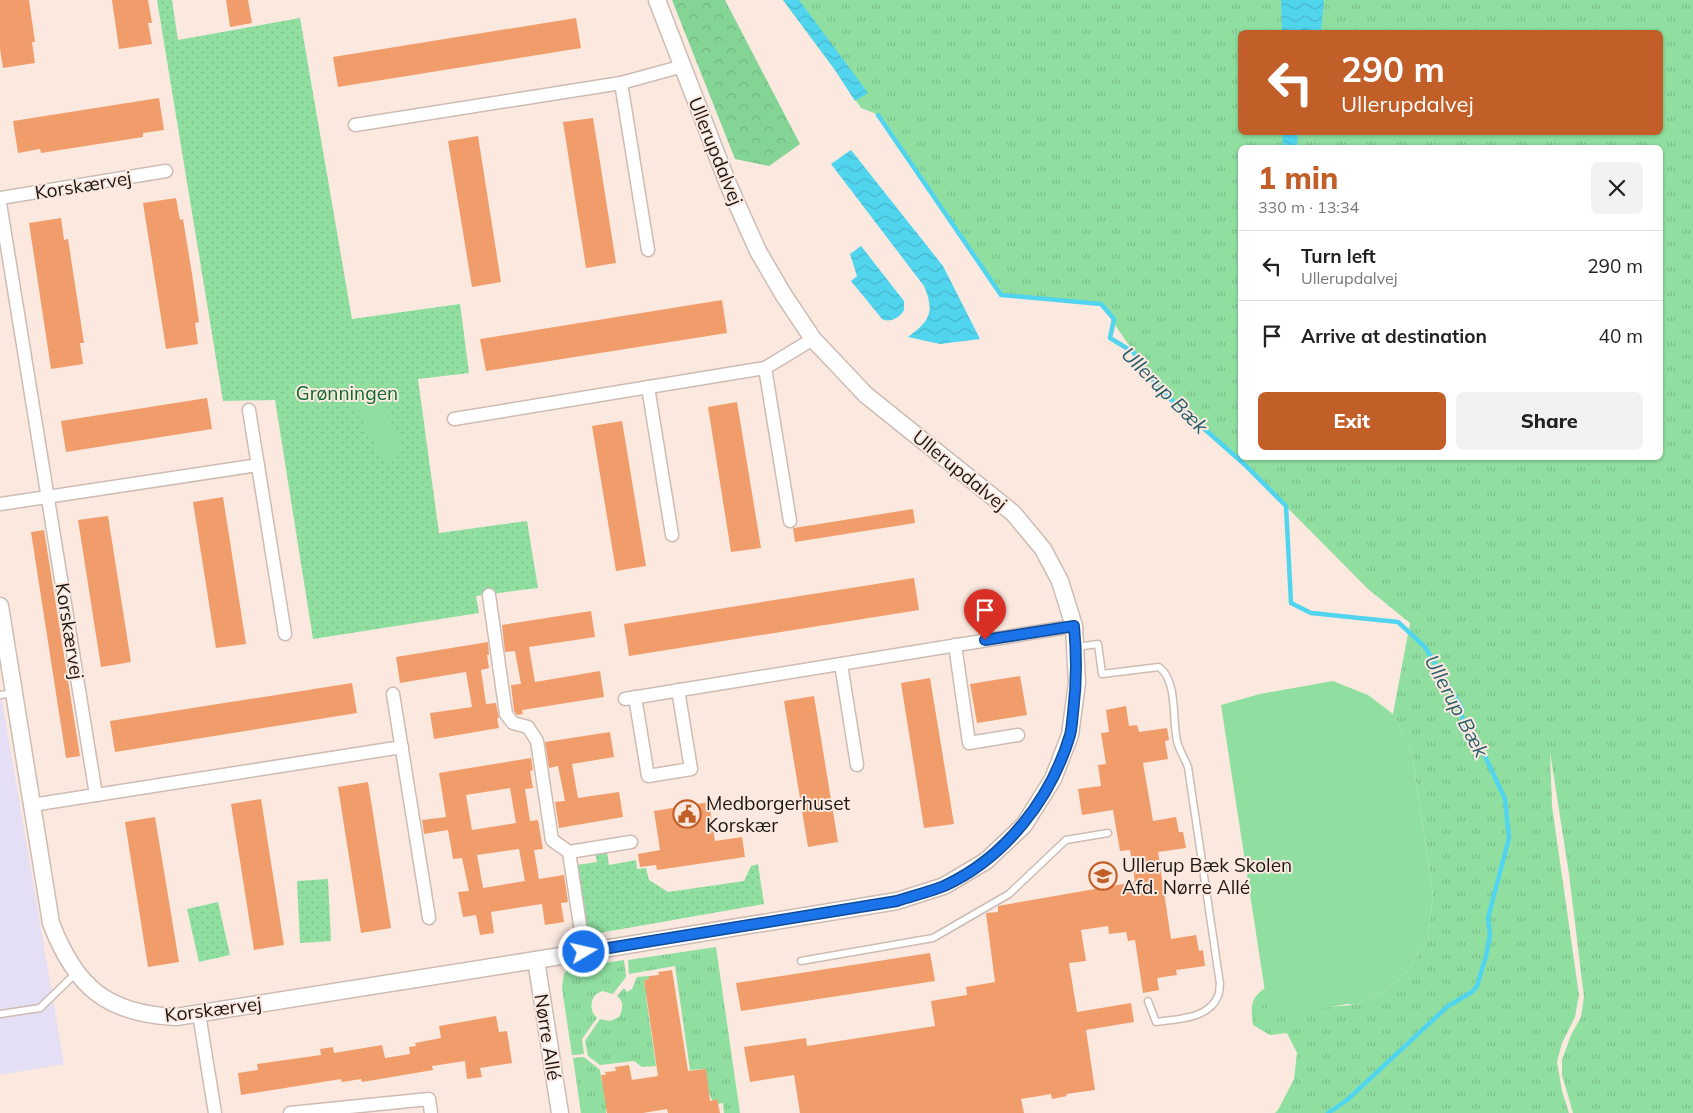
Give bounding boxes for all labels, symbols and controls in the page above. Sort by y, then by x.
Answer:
text: 290 m [1341,47,1445,91]
icon: left [1258,50,1323,115]
text: Ullerupdalvej [1341,90,1474,118]
street label: Ullerupdalvej [683,93,749,209]
text: 1 min [1258,159,1338,197]
button: close [1591,162,1643,214]
street label: Korskærvej [33,166,133,204]
text: 330 m · 13:34 [1258,197,1359,217]
text: Turn left [1301,244,1376,268]
icon: left [1258,252,1286,280]
text: 290 m [1587,254,1643,278]
text: Ullerupdalvej [1301,268,1398,288]
icon: arrive [1258,322,1286,350]
text: Arrive at destination [1301,324,1487,348]
text: 40 m [1599,324,1643,348]
water label: Ullerup Bæk [1116,341,1214,439]
park label: Grønningen [296,381,398,405]
button: Exit [1258,392,1446,450]
button: Share [1456,392,1643,450]
street label: Ullerupdalvej [908,425,1012,515]
street label: Korskærvej [51,581,89,681]
pin [964,589,1006,640]
icon: arrive [971,596,999,624]
water label: Ullerup Bæk [1420,650,1495,762]
place label: Medborgerhuset Korskær [706,791,851,837]
public building icon: Medborgerhuset Korskær [672,799,702,829]
place label: Ullerup Bæk Skolen Afd. Nørre Allé [1122,853,1292,899]
school or university icon: Ullerup Bæk Skolen Afd. Nørre Allé [1088,861,1118,891]
position arrow [557,925,609,977]
street label: Korskærvej [163,991,263,1027]
street label: Nørre Allé [529,992,567,1082]

